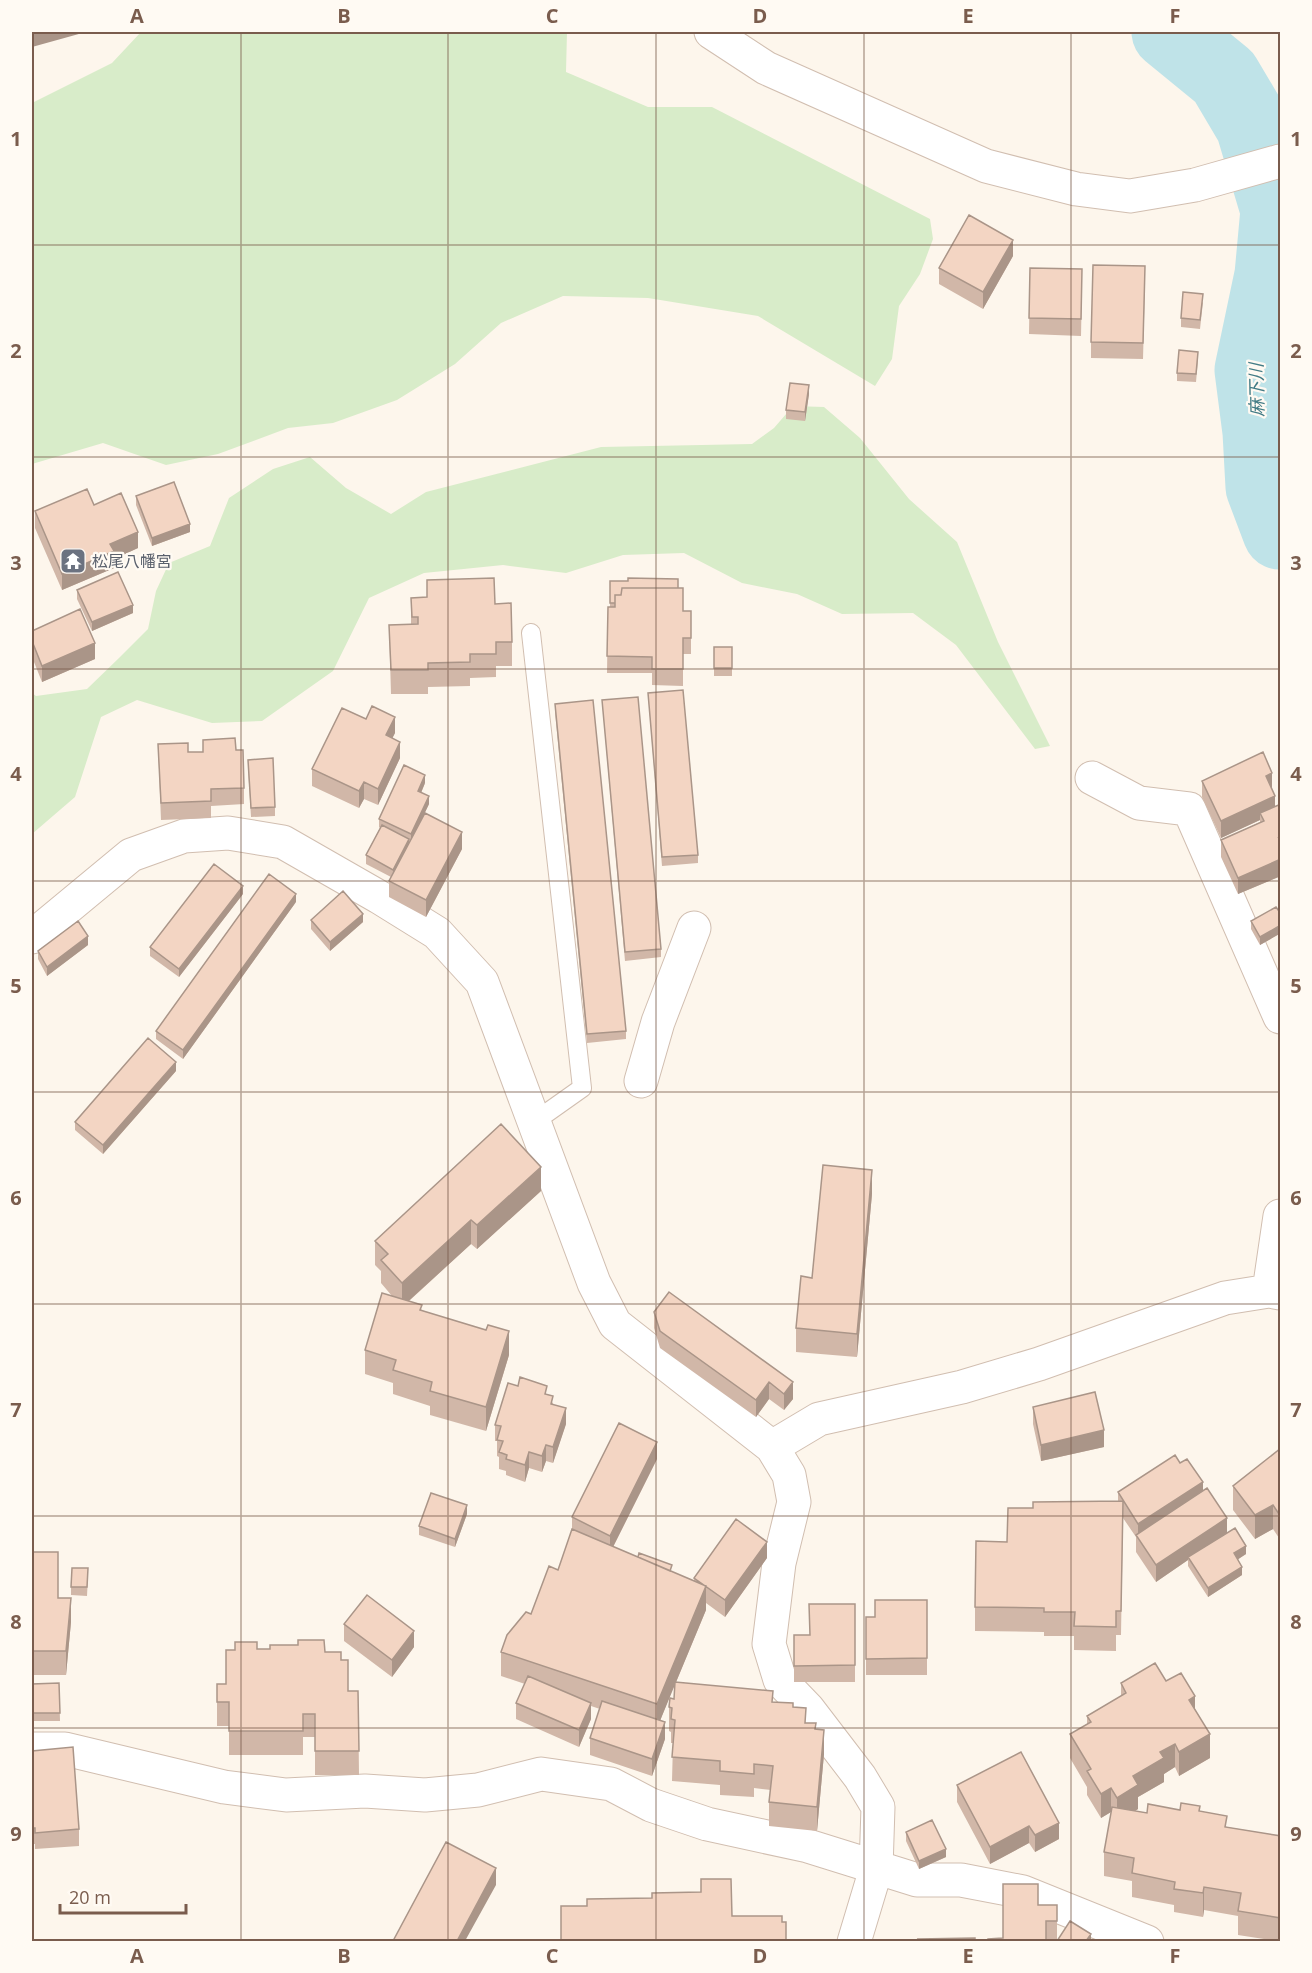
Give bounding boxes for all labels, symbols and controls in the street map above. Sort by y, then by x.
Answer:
text: A [130,2,144,29]
text: B [337,2,351,29]
text: C [546,2,559,29]
text: D [753,2,767,29]
text: E [962,2,974,29]
text: F [1170,2,1180,29]
text: 1 [10,125,22,152]
text: 1 [1290,125,1302,152]
text: 2 [10,337,22,364]
text: 2 [1290,337,1302,364]
water label: 麻下川 [1243,361,1268,417]
temple icon: 松尾八幡宮 [58,546,88,576]
text: 3 [10,549,22,576]
text: 3 [1290,549,1302,576]
place label: 松尾八幡宮 [92,550,172,572]
text: 4 [10,760,22,787]
text: 4 [1290,760,1302,787]
text: 5 [10,972,22,999]
text: 5 [1290,972,1302,999]
text: 6 [10,1184,22,1211]
text: 6 [1290,1184,1302,1211]
text: 7 [10,1396,22,1423]
text: 7 [1290,1396,1302,1423]
text: 8 [10,1608,22,1635]
text: 8 [1290,1608,1302,1635]
text: 9 [10,1820,22,1847]
text: 9 [1290,1820,1302,1847]
scale bar [60,1877,186,1915]
text: 20 m [69,1885,111,1909]
text: A [130,1942,144,1969]
text: B [337,1942,351,1969]
text: C [546,1942,559,1969]
text: D [753,1942,767,1969]
text: E [962,1942,974,1969]
text: F [1170,1942,1180,1969]

